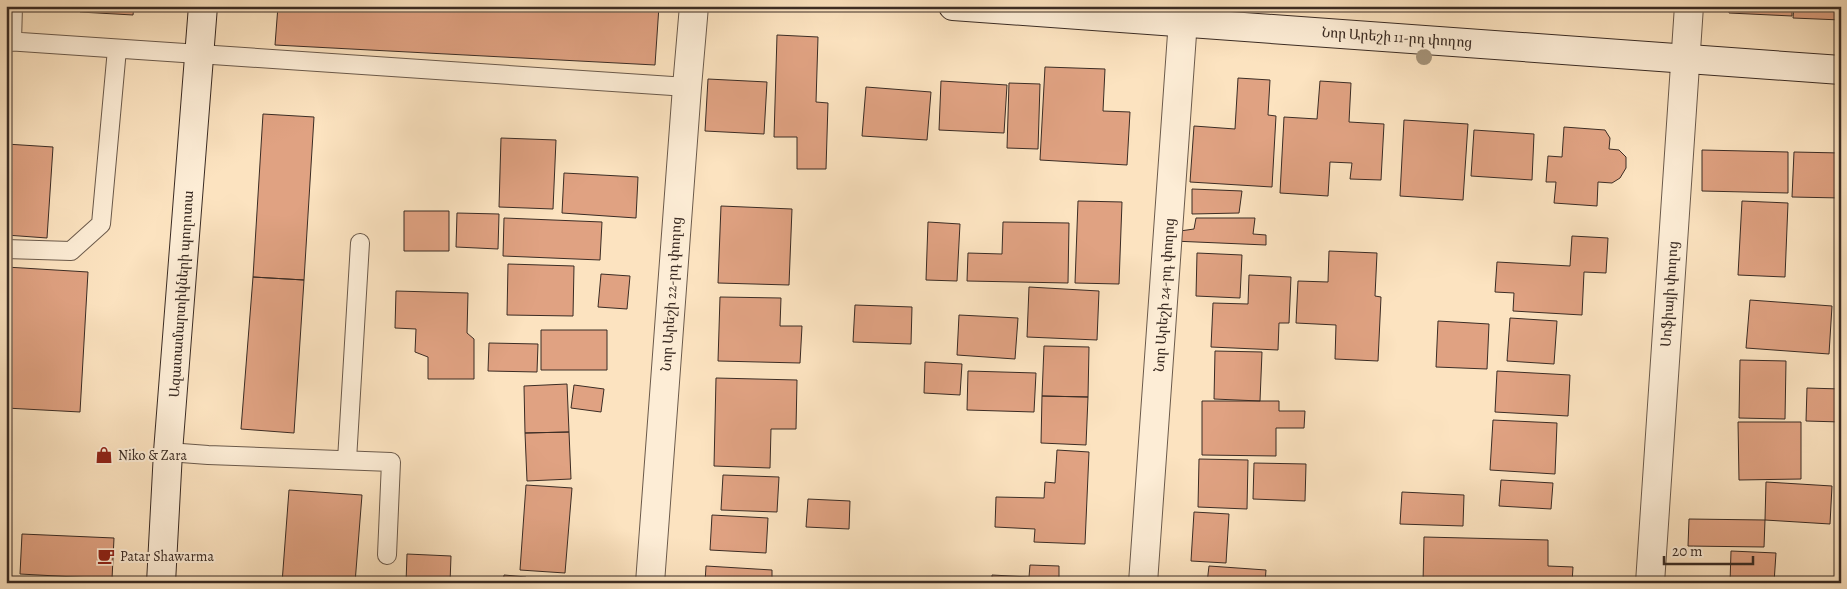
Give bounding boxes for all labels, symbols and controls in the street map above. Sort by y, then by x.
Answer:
street label: Նոր Արեշի 11-րդ փողոց [1321,23,1473,52]
street label: Ազատամարտիկների պողոտա [165,190,198,398]
street label: Նոր Արեշի 22-րդ փողոց [657,216,686,372]
street label: Նոր Արեշի 24-րդ փողոց [1150,217,1179,373]
street label: Սոֆիայի փողոց [1656,240,1683,348]
shop icon: Niko & Zara [94,445,114,465]
place label: Niko & Zara [118,446,188,465]
scale bar [1664,534,1753,566]
text: 20 m [1672,541,1703,561]
cafe icon: Patar Shawarma [96,546,116,566]
place label: Patar Shawarma [120,547,214,566]

